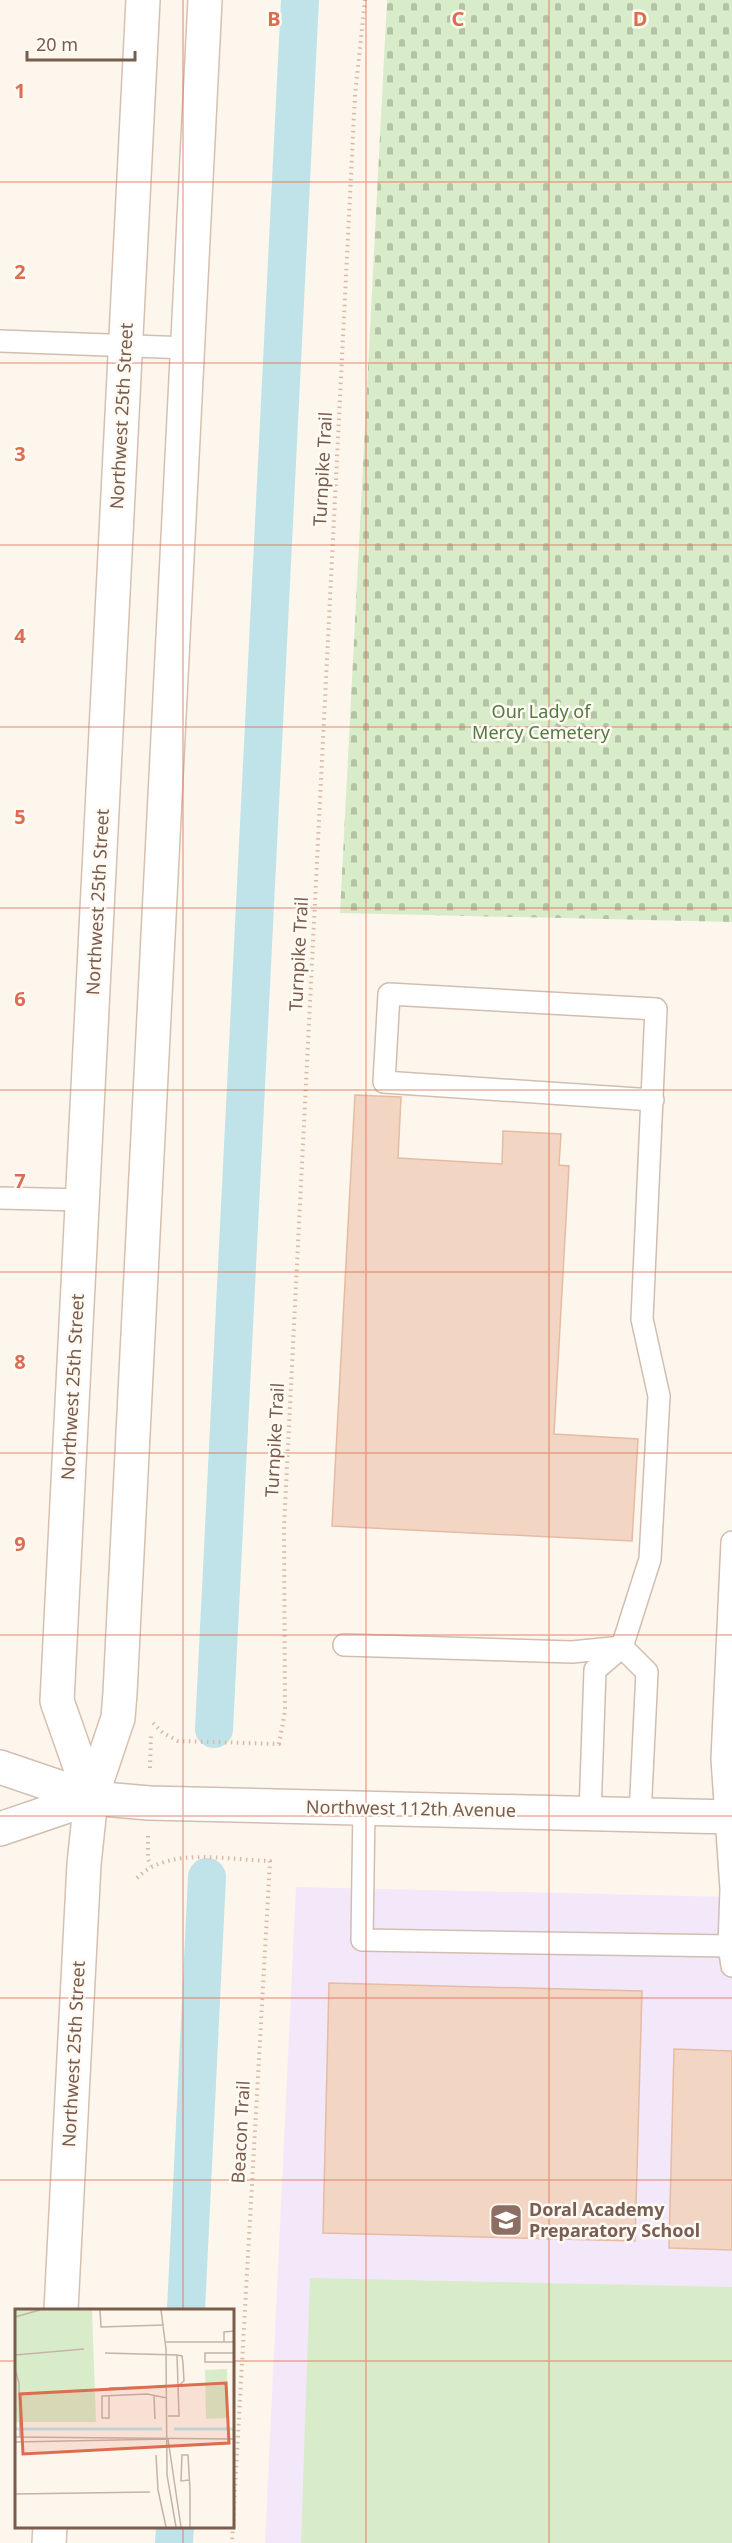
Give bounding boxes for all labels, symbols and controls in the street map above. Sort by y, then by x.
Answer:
text: B [267,5,281,32]
text: C [452,5,465,32]
text: D [633,5,647,32]
scale bar [27,24,135,62]
text: 20 m [36,32,78,56]
text: 1 [14,77,26,104]
text: 2 [14,258,26,285]
street label: Northwest 25th Street [104,322,138,510]
street label: Turnpike Trail [307,411,337,527]
text: 3 [14,440,26,467]
text: 4 [14,622,26,649]
park label: Our Lady of Mercy Cemetery [472,699,611,744]
text: 5 [14,803,26,830]
street label: Northwest 25th Street [80,808,114,996]
street label: Turnpike Trail [283,896,313,1012]
text: 6 [14,985,26,1012]
text: 7 [14,1167,26,1194]
street label: Northwest 25th Street [55,1293,89,1481]
text: 8 [14,1348,26,1375]
street label: Turnpike Trail [259,1382,289,1498]
text: 9 [14,1530,26,1557]
street label: Northwest 112th Avenue [306,1794,516,1822]
street label: Northwest 25th Street [56,1960,90,2148]
street label: Beacon Trail [225,2080,255,2184]
place label: Doral Academy Preparatory School [529,2197,700,2242]
school or university icon: Doral Academy Preparatory School [488,2202,524,2238]
inset map [15,2309,234,2528]

